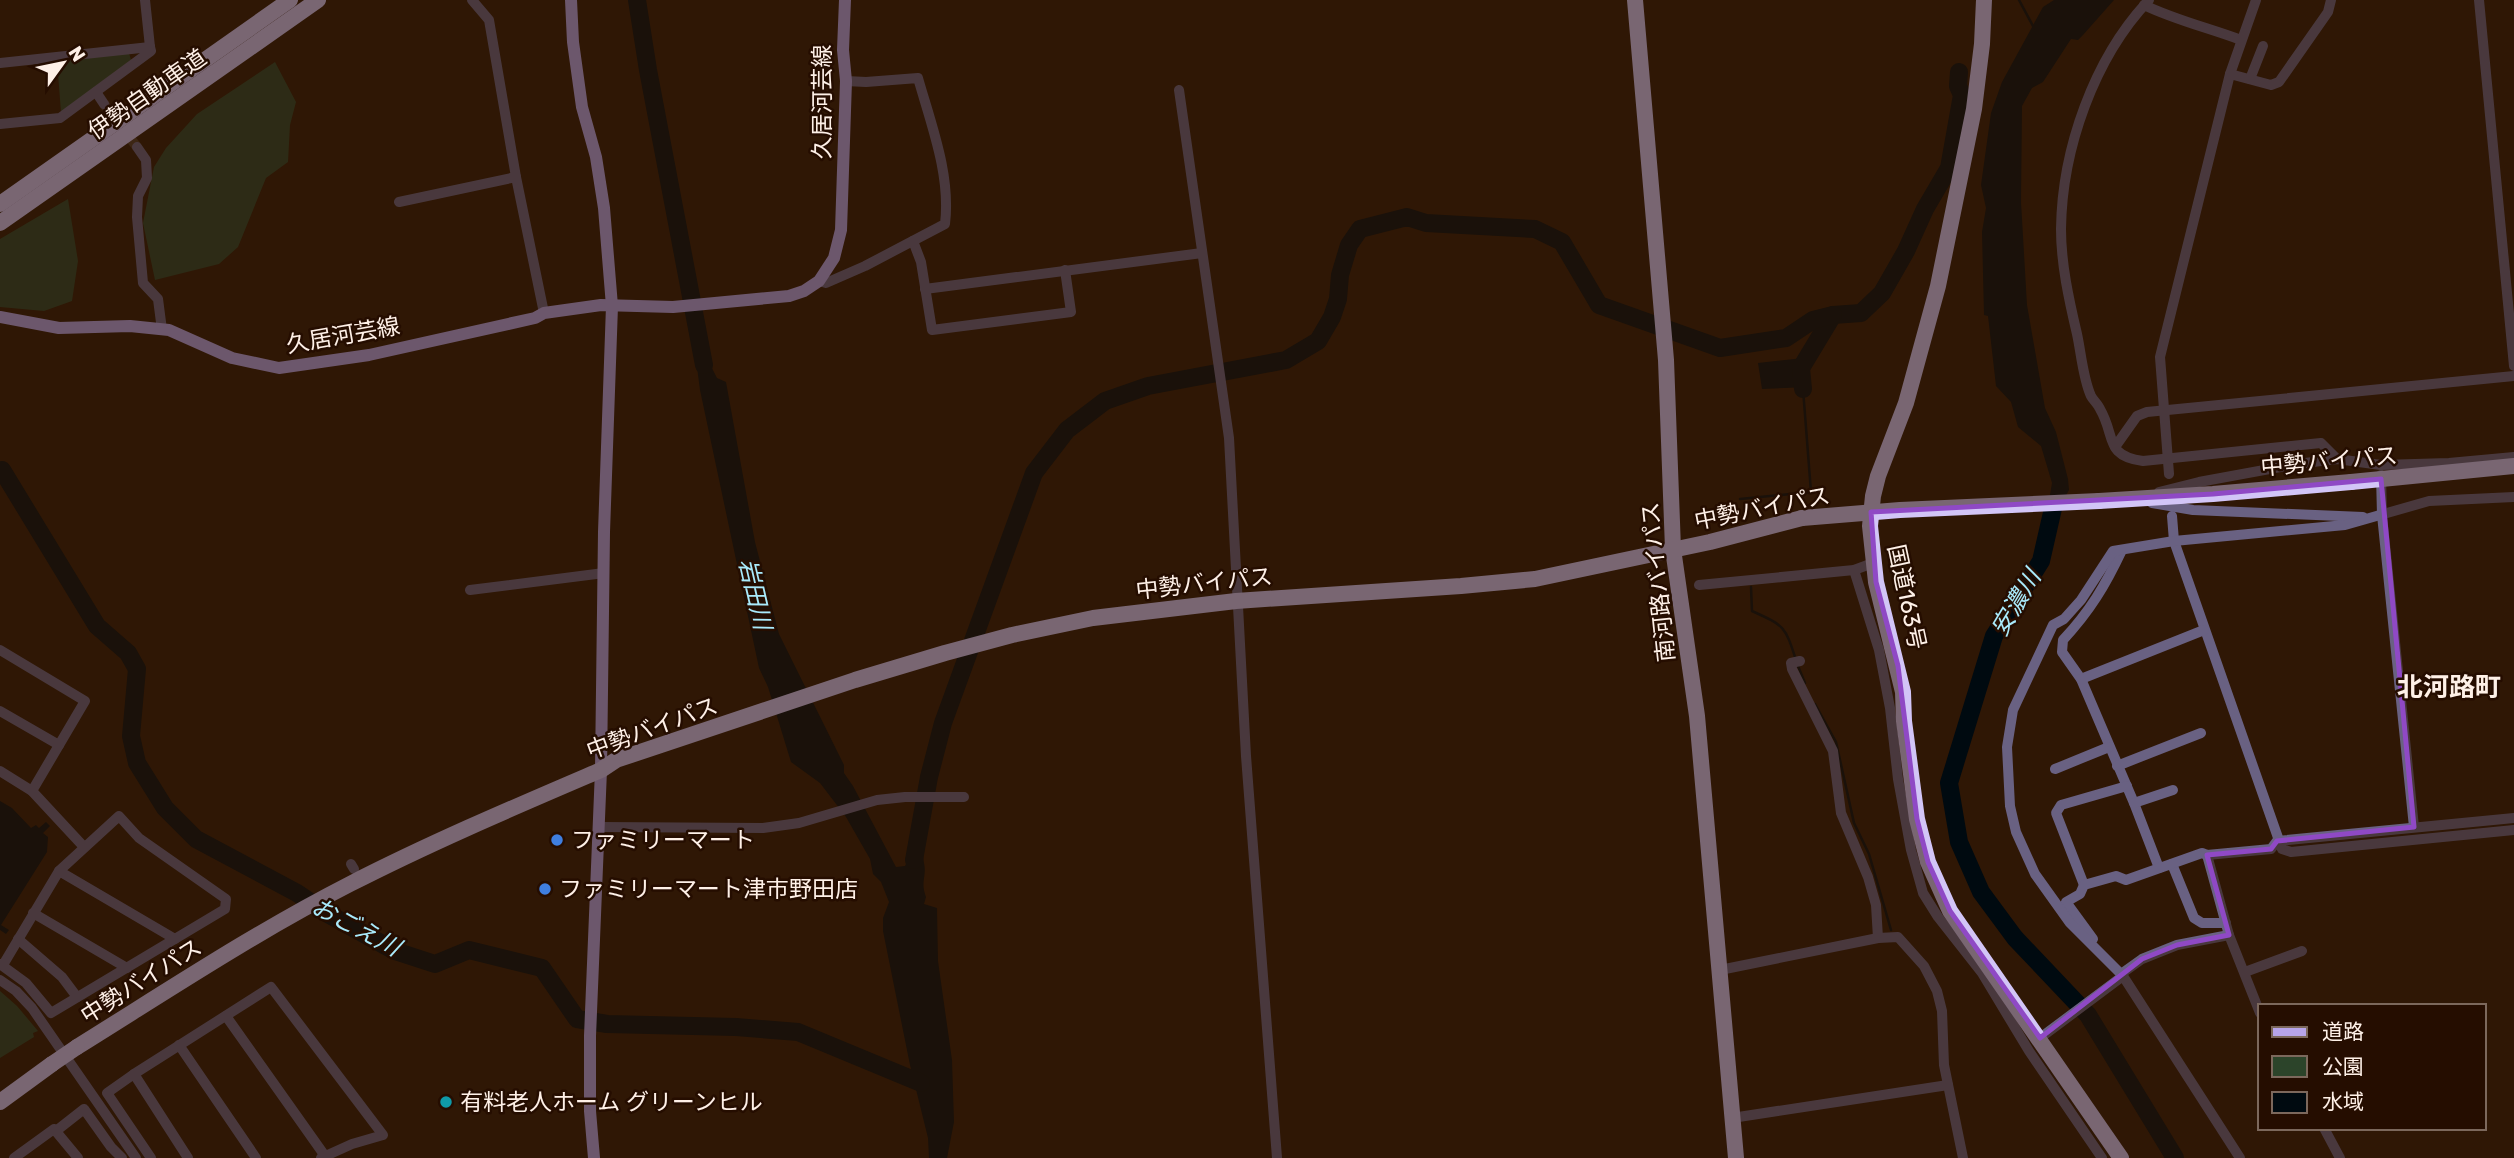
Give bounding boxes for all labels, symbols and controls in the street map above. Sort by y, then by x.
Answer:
north arrow [28,28,98,98]
text: N [63,42,90,66]
street label: 伊勢自動車道 [82,43,212,145]
street label: 久居河芸線 [808,45,836,160]
street label: 久居河芸線 [284,311,402,359]
street label: 中勢バイパス [2259,441,2399,481]
street label: 中勢バイパス [1692,481,1832,535]
street label: 南河路バイパス [1636,501,1680,663]
street label: 国道163号 [1882,542,1932,652]
water label: 岩田川 [733,556,777,635]
street label: 中勢バイパス [1134,562,1274,604]
water label: 安濃川 [1985,562,2048,641]
district label: 北河路町 [2397,672,2501,703]
street label: 中勢バイパス [583,691,721,765]
place label: ファミリーマート [571,826,755,854]
marker: ファミリーマート [549,832,565,848]
place label: ファミリーマート津市野田店 [559,875,858,903]
marker: ファミリーマート津市野田店 [537,881,553,897]
water label: おごえ川 [307,892,408,963]
street label: 中勢バイパス [75,933,207,1029]
legend [2258,1004,2486,1130]
text: 道路 [2322,1019,2364,1044]
text: 公園 [2322,1054,2364,1079]
place label: 有料老人ホーム グリーンヒル [460,1088,763,1116]
text: 水域 [2322,1089,2364,1114]
marker: 有料老人ホーム グリーンヒル [438,1094,454,1110]

